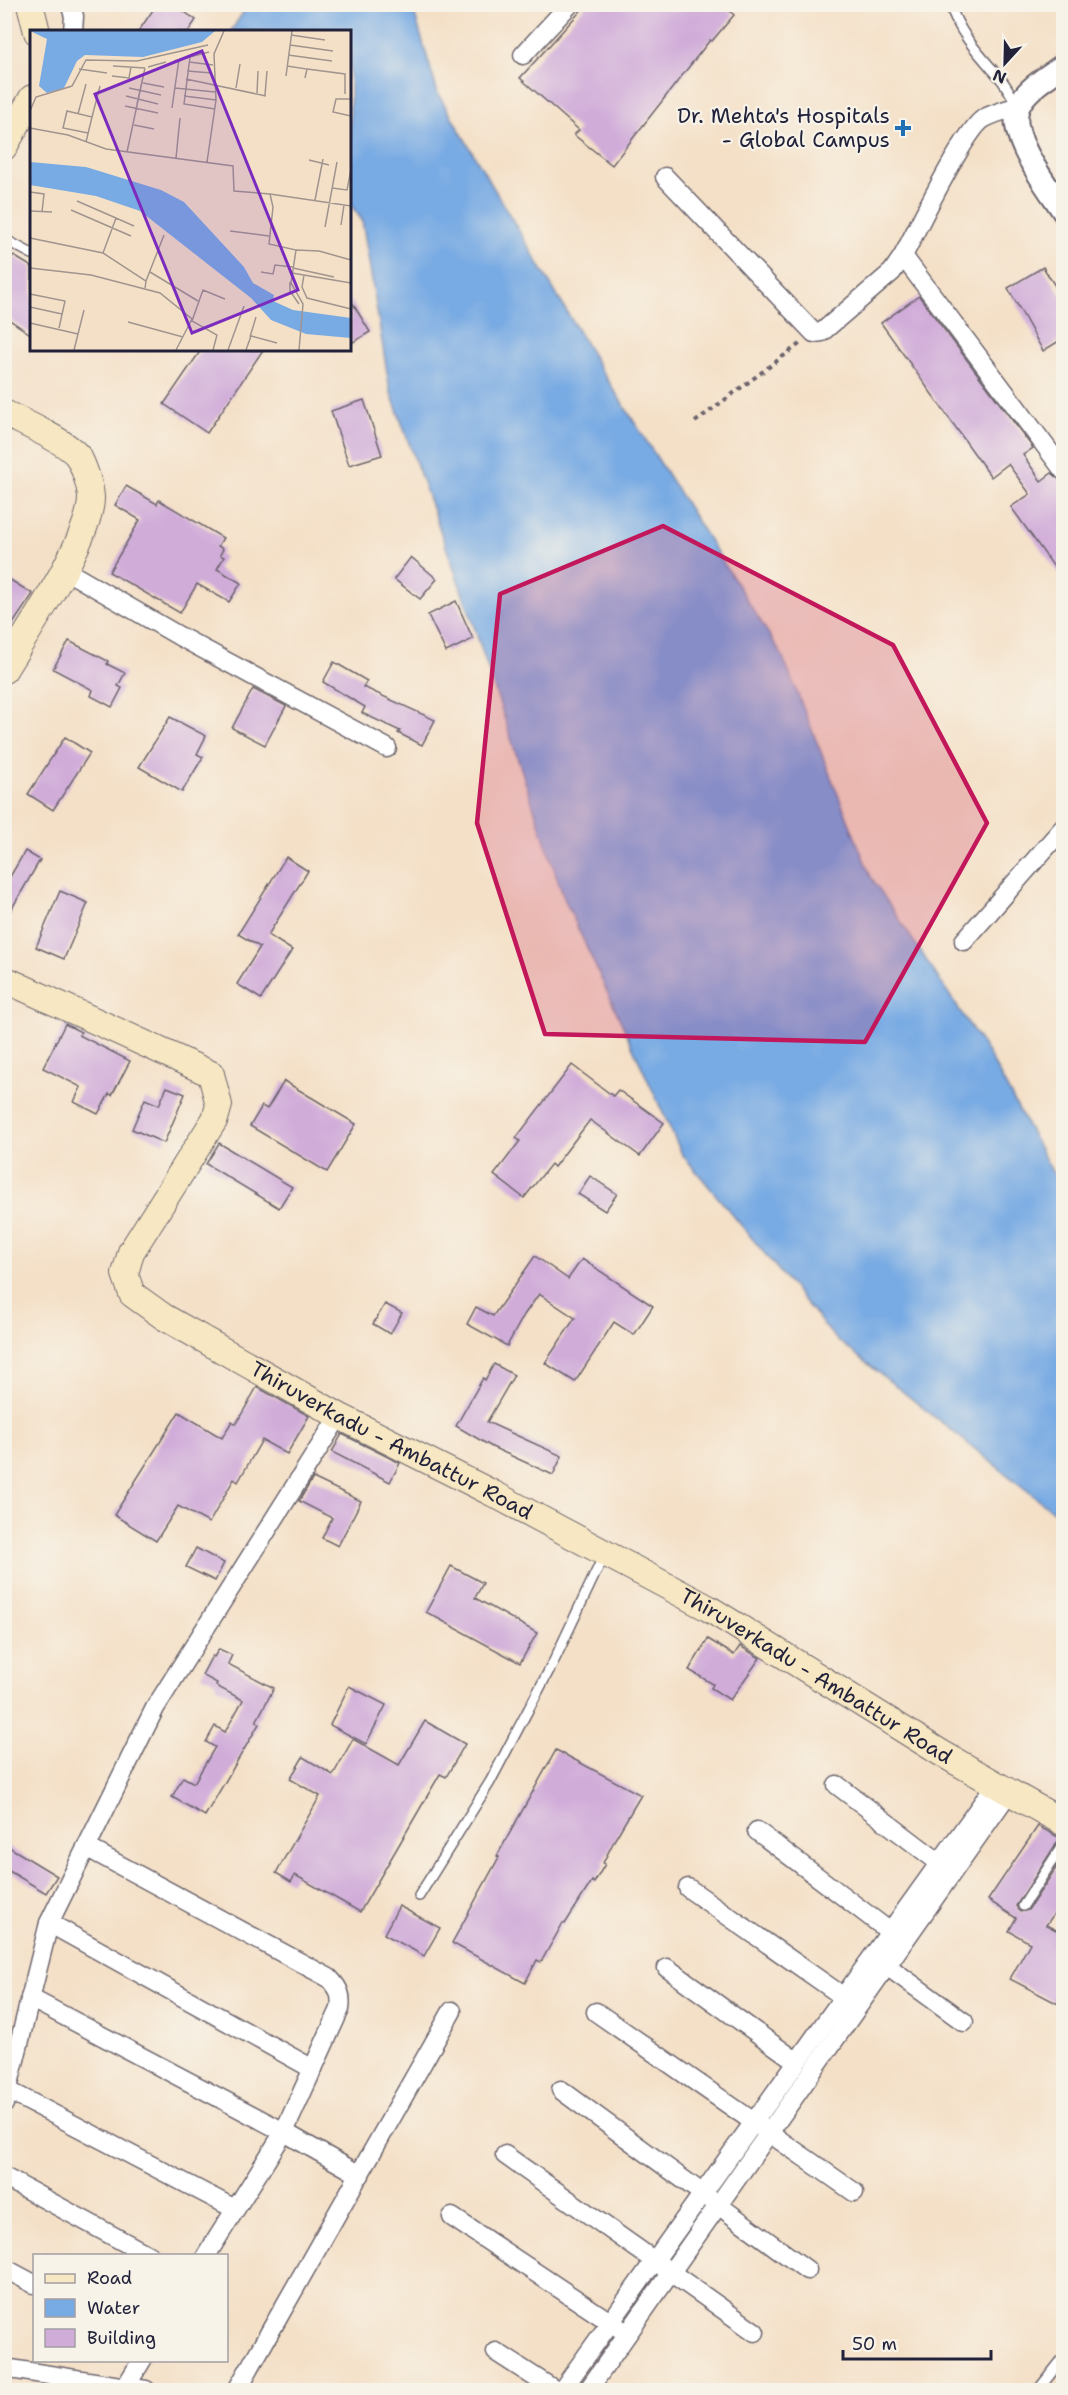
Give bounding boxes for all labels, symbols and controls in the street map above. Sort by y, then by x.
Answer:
inset map [30,30,351,351]
north arrow [975,33,1035,93]
text: N [990,64,1009,89]
place label: Dr. Mehta's Hospitals - Global Campus [677,102,890,154]
marker: Dr. Mehta's Hospitals - Global Campus [894,119,912,137]
street label: Thiruverkadu - Ambattur Road [245,1355,538,1526]
street label: Thiruverkadu - Ambattur Road [675,1582,958,1771]
legend [33,2254,228,2362]
text: Road [87,2266,132,2290]
text: Water [87,2296,140,2320]
scale bar [843,2323,992,2361]
text: Building [87,2326,156,2350]
text: 50 m [852,2332,897,2356]

